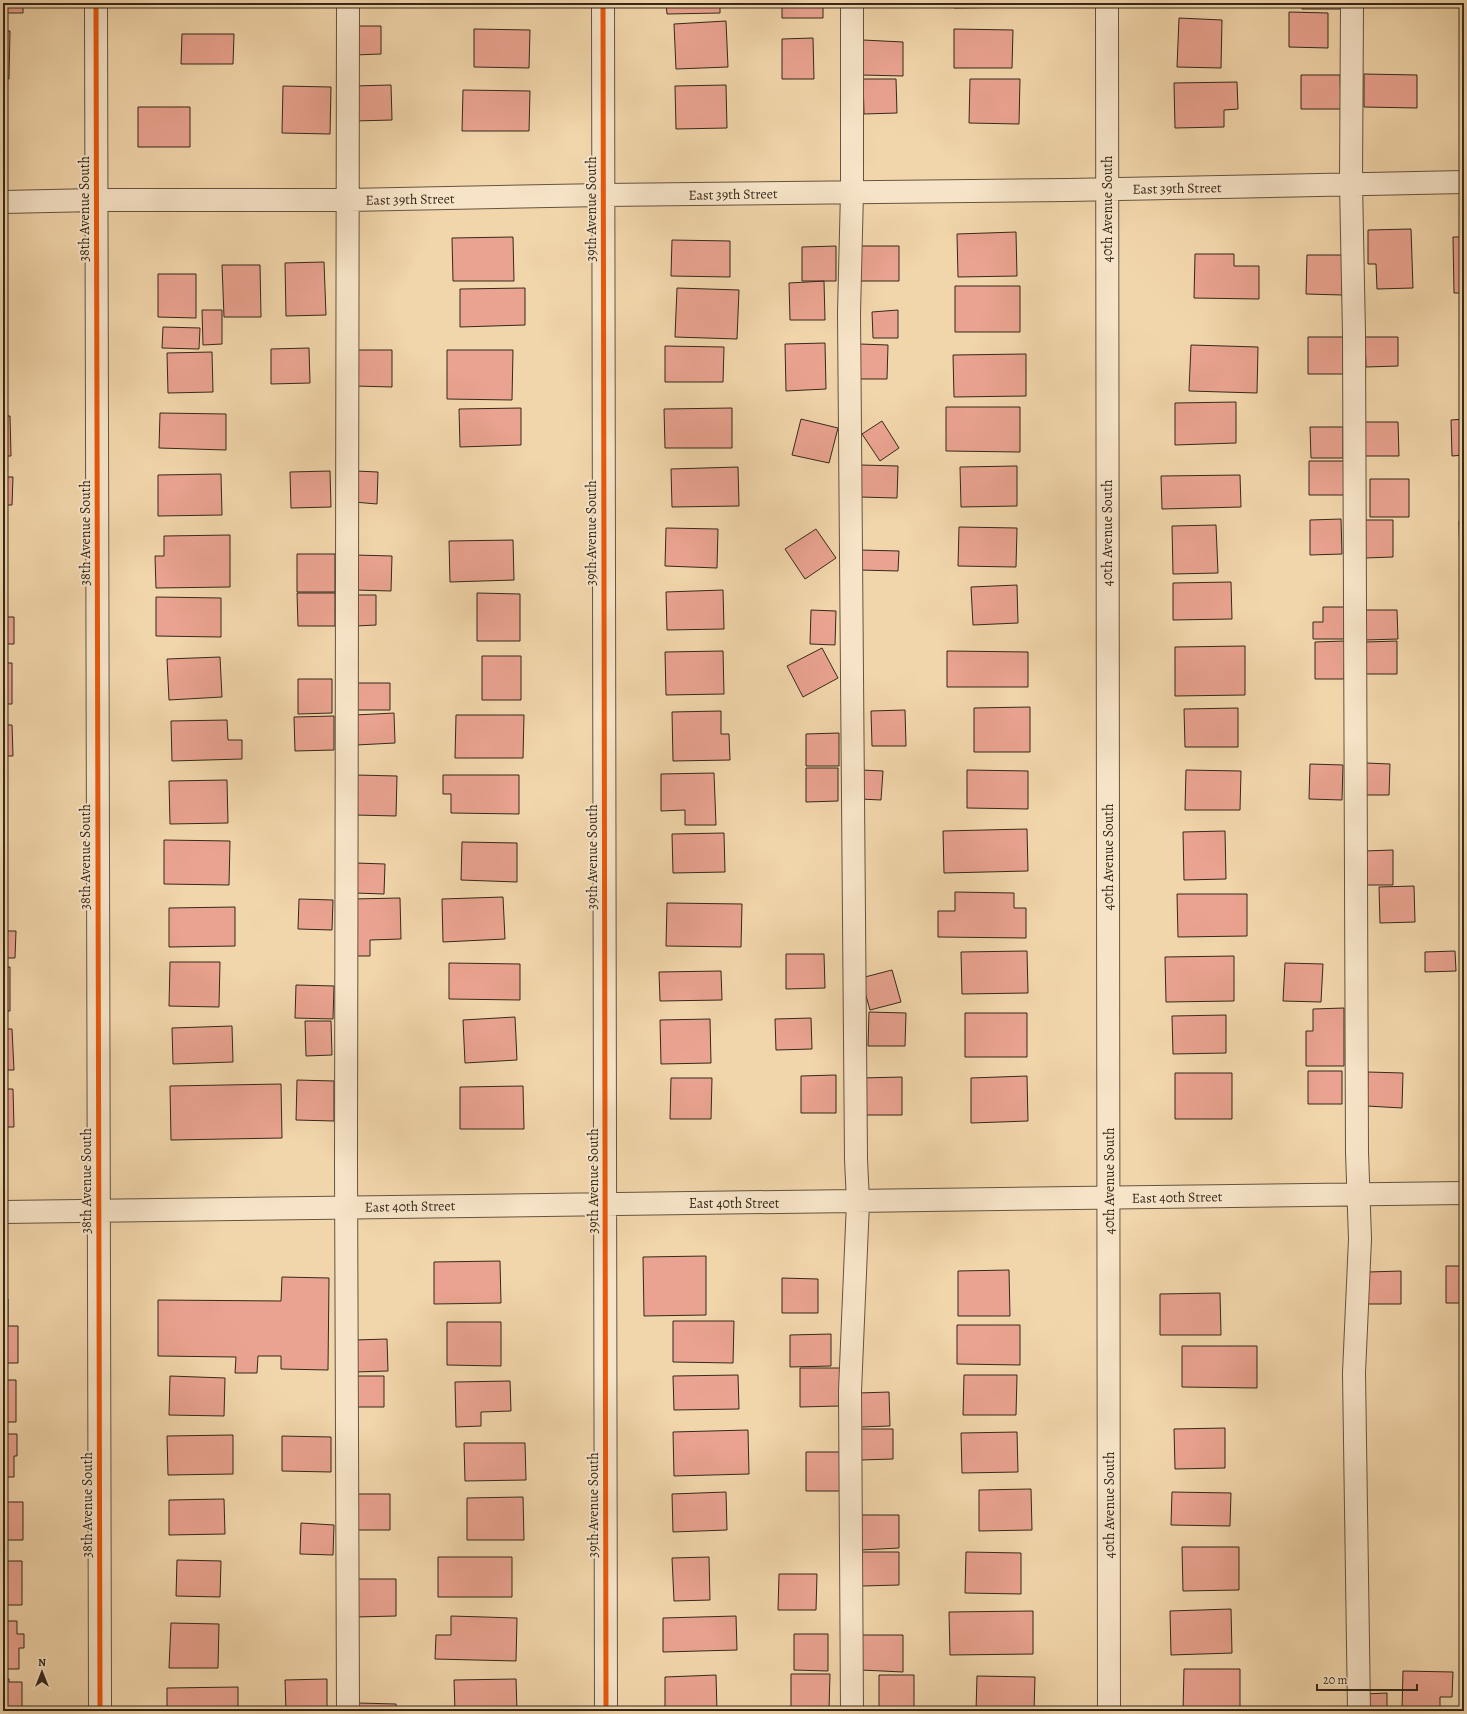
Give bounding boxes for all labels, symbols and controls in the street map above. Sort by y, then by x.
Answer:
street label: 40th Avenue South [1098,155,1117,262]
street label: 38th Avenue South [75,156,94,262]
street label: 39th Avenue South [582,156,601,262]
street label: East 39th Street [1132,178,1222,199]
street label: East 39th Street [688,184,778,205]
street label: East 39th Street [365,189,455,210]
street label: 40th Avenue South [1098,479,1117,586]
street label: 38th Avenue South [76,480,95,586]
street label: 39th Avenue South [582,480,601,586]
street label: 40th Avenue South [1099,803,1118,910]
street label: 38th Avenue South [76,804,95,910]
street label: 39th Avenue South [583,804,602,910]
street label: 40th Avenue South [1100,1127,1119,1234]
street label: 38th Avenue South [77,1128,96,1234]
street label: 39th Avenue South [584,1128,603,1234]
street label: East 40th Street [1132,1187,1223,1208]
street label: East 40th Street [689,1194,780,1213]
street label: East 40th Street [365,1196,456,1217]
street label: 40th Avenue South [1100,1451,1119,1558]
street label: 38th Avenue South [78,1452,97,1558]
street label: 39th Avenue South [584,1452,603,1558]
north arrow [22,1652,62,1692]
text: N [38,1655,46,1670]
scale bar [1317,1666,1417,1692]
text: 20 m [1323,1672,1347,1688]

